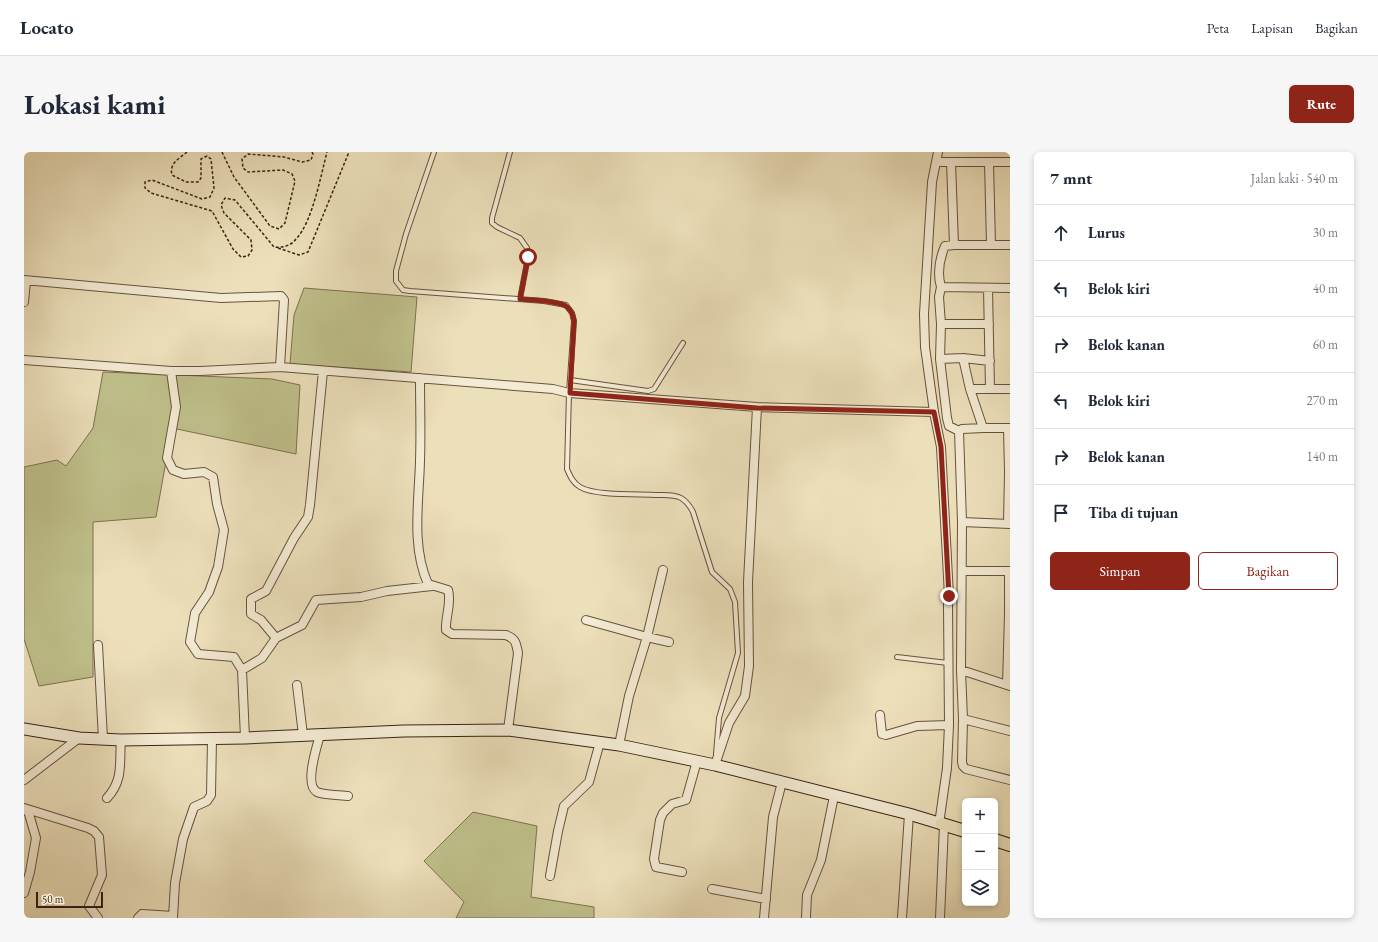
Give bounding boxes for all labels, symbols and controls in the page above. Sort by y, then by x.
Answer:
text: Locato [20,15,74,40]
text: Peta [1207,19,1229,37]
text: Lapisan [1251,19,1293,37]
text: Bagikan [1315,19,1358,37]
button: Rute [1289,85,1354,123]
text: Lokasi kami [24,86,165,122]
text: 7 mnt [1050,167,1092,189]
text: Jalan kaki · 540 m [1251,170,1338,187]
icon: ahead [1050,222,1072,244]
text: Lurus [1088,223,1125,242]
text: 30 m [1313,224,1338,241]
route start [519,248,537,266]
icon: left [1050,278,1072,300]
text: Belok kiri [1088,279,1150,298]
text: 40 m [1313,280,1338,297]
icon: right [1050,334,1072,356]
text: Belok kanan [1088,335,1165,354]
text: 60 m [1313,336,1338,353]
icon: left [1050,390,1072,412]
text: Belok kiri [1088,391,1150,410]
text: 270 m [1307,392,1338,409]
icon: right [1050,446,1072,468]
text: Belok kanan [1088,447,1165,466]
text: 140 m [1307,448,1338,465]
icon: arrive [1050,502,1072,524]
text: Tiba di tujuan [1088,503,1178,522]
button: Simpan [1050,552,1190,590]
button: Bagikan [1198,552,1338,590]
route end [940,587,958,605]
map controls [962,798,998,906]
button: + [962,798,998,834]
button: − [962,834,998,870]
button: layers [962,870,998,906]
scale bar [36,890,103,909]
text: 50 m [42,892,63,906]

